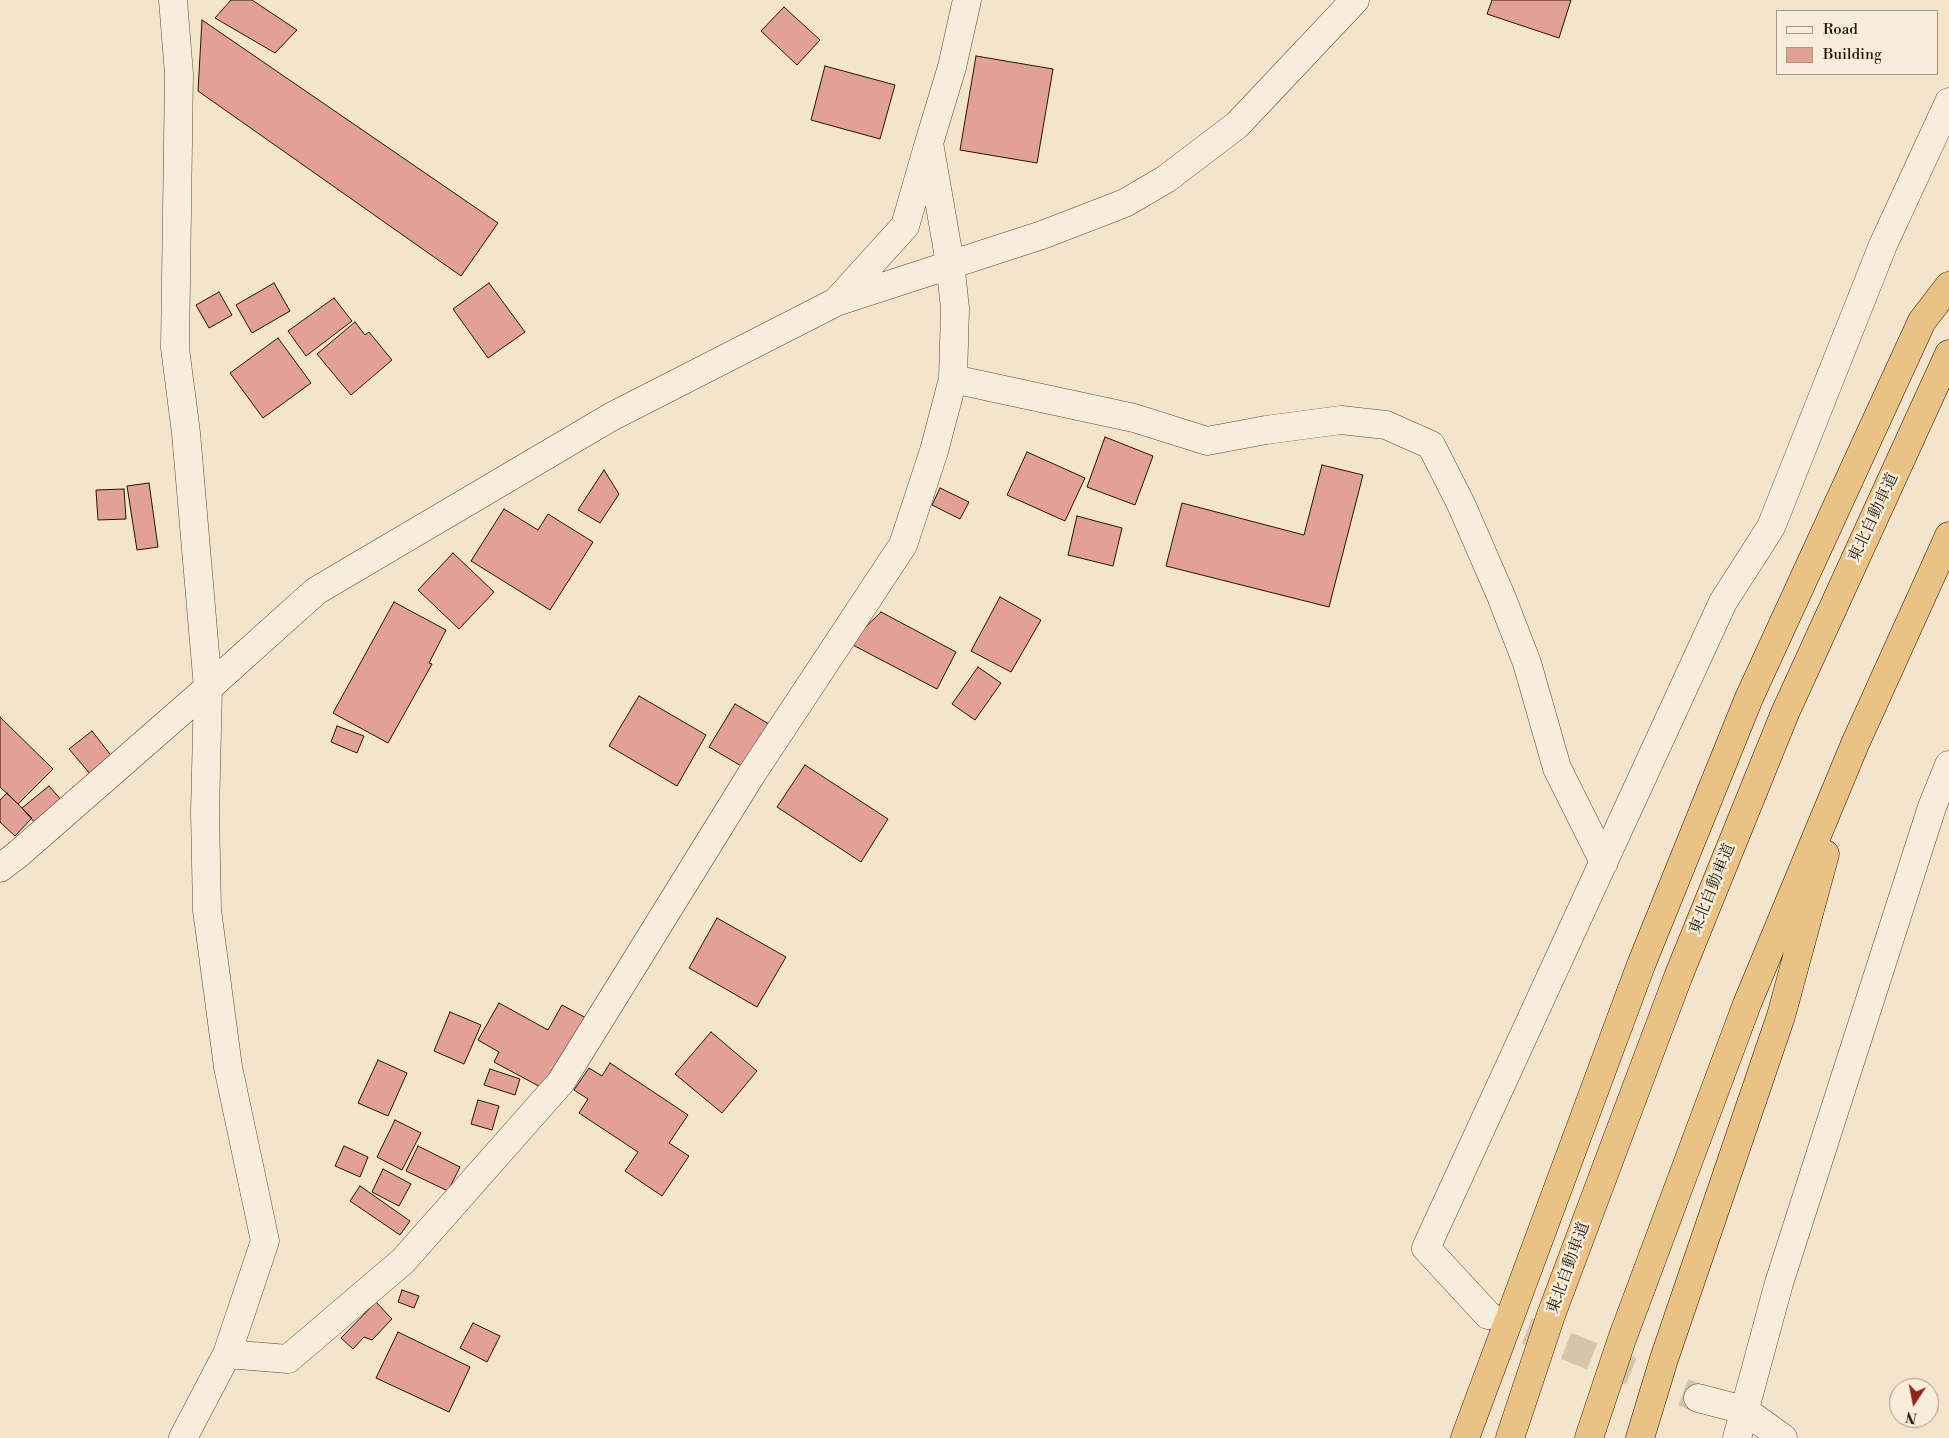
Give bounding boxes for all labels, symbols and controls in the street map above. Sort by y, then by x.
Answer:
legend [1776,10,1939,75]
text: Road [1823,20,1858,39]
text: Building [1823,45,1882,64]
street label: 東北自動車道 [1845,470,1903,566]
street label: 東北自動車道 [1686,841,1740,937]
street label: 東北自動車道 [1544,1220,1594,1316]
north arrow [1889,1378,1939,1428]
text: N [1904,1407,1918,1427]

